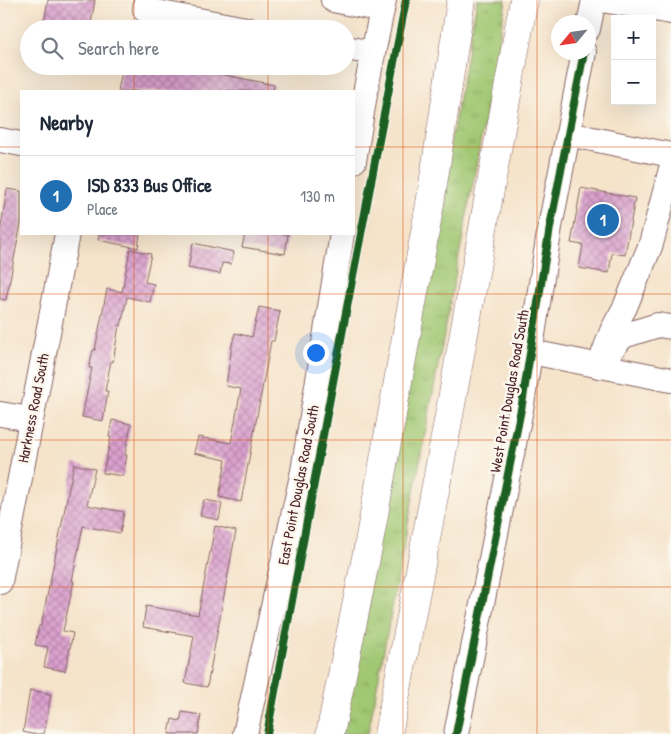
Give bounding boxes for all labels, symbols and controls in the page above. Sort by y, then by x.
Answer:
north arrow [551,15,596,60]
map controls [611,15,656,105]
button: + [611,15,656,60]
search box [20,20,355,75]
icon: search [38,34,66,62]
text: Search here [78,35,159,61]
button: − [611,60,656,105]
text: Nearby [40,108,93,137]
text: ISD 833 Bus Office [87,172,212,198]
text: 1 [53,185,59,207]
text: 130 m [300,185,335,207]
text: Place [87,198,118,220]
pin: 1 [587,201,619,239]
street label: West Point Douglas Road South [484,308,534,474]
your location [303,340,329,366]
street label: Harkness Road South [12,351,54,465]
street label: East Point Douglas Road South [272,403,324,567]

